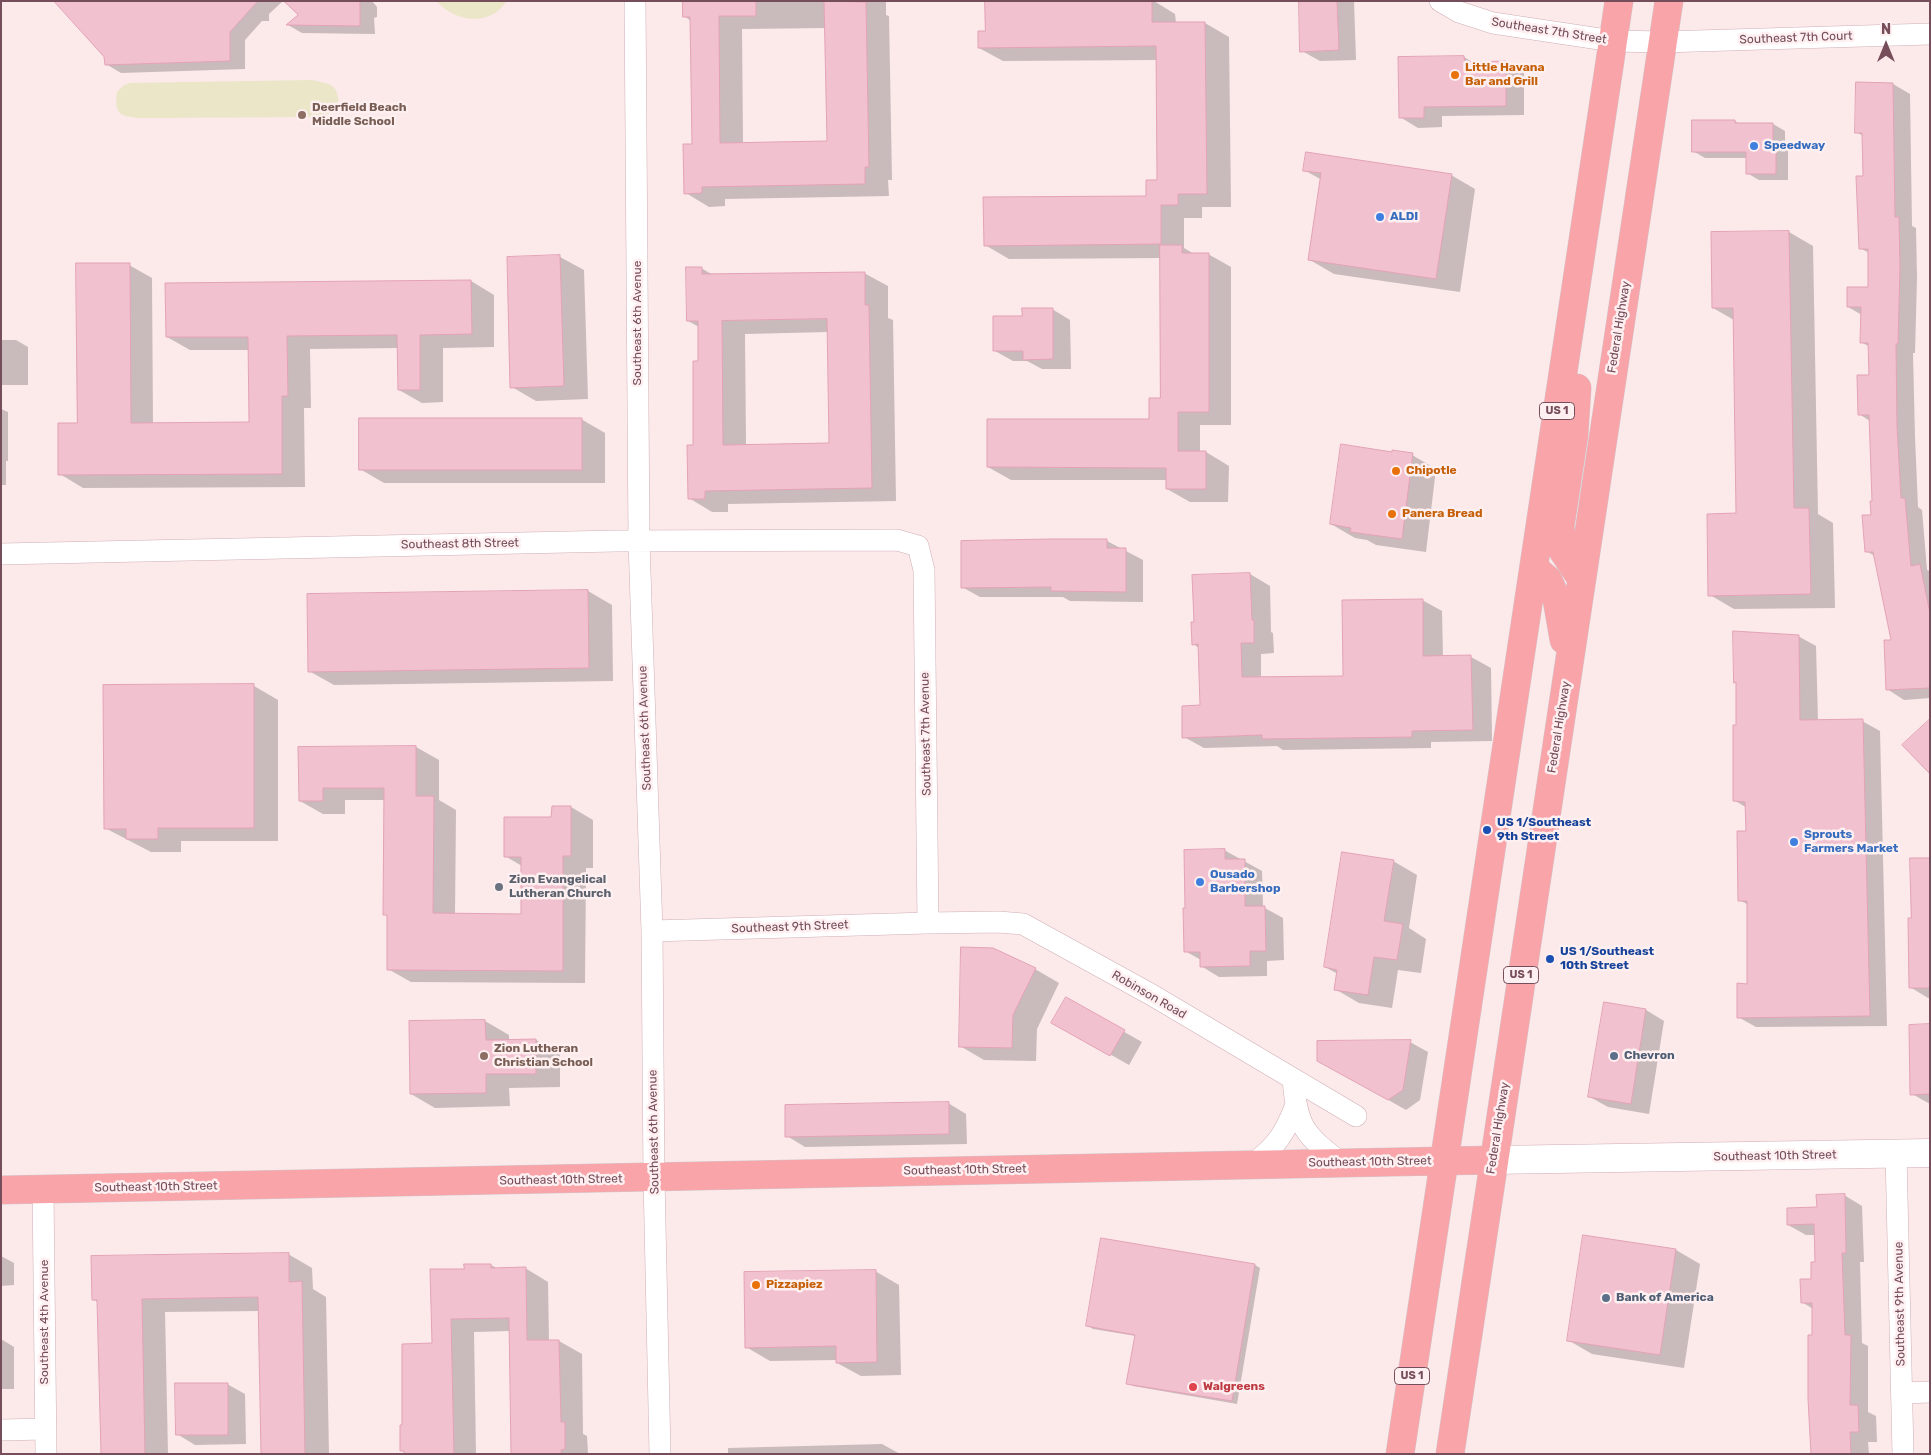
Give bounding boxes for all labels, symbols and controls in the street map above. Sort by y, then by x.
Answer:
street label: Southeast 7th Street [1490,15,1608,47]
north arrow [1861,20,1911,70]
text: N [1881,21,1891,38]
street label: Southeast 7th Court [1739,29,1853,47]
place label: Little Havana Bar and Grill [1465,61,1545,89]
marker: Little Havana Bar and Grill [1449,69,1461,81]
place label: Deerfield Beach Middle School [312,101,407,129]
marker: Deerfield Beach Middle School [296,109,308,121]
place label: Speedway [1764,139,1825,153]
marker: Speedway [1748,140,1760,152]
place label: ALDI [1390,210,1418,224]
marker: ALDI [1374,211,1386,223]
street label: Southeast 6th Avenue [631,261,645,385]
street label: Federal Highway [1605,280,1633,374]
road number: US 1 [1540,402,1574,420]
place label: Chipotle [1406,464,1457,478]
marker: Chipotle [1390,465,1402,477]
place label: Panera Bread [1402,507,1483,521]
marker: Panera Bread [1386,508,1398,520]
street label: Southeast 8th Street [401,536,519,552]
street label: Southeast 6th Avenue [636,665,654,791]
street label: Southeast 7th Avenue [918,672,934,796]
street label: Federal Highway [1545,680,1573,774]
place label: US 1/Southeast 9th Street [1497,816,1591,844]
marker: US 1/Southeast 9th Street [1481,824,1493,836]
place label: Sprouts Farmers Market [1804,828,1898,856]
marker: Sprouts Farmers Market [1788,836,1800,848]
place label: Ousado Barbershop [1210,868,1280,896]
place label: Zion Evangelical Lutheran Church [509,873,611,901]
marker: Ousado Barbershop [1194,876,1206,888]
marker: Zion Evangelical Lutheran Church [493,881,505,893]
street label: Southeast 9th Street [731,918,849,936]
place label: US 1/Southeast 10th Street [1560,945,1654,973]
marker: US 1/Southeast 10th Street [1544,953,1556,965]
road number: US 1 [1504,966,1538,984]
street label: Robinson Road [1109,968,1189,1022]
place label: Zion Lutheran Christian School [494,1042,593,1070]
place label: Chevron [1624,1049,1675,1063]
marker: Zion Lutheran Christian School [478,1050,490,1062]
marker: Chevron [1608,1050,1620,1062]
street label: Southeast 6th Avenue [646,1069,662,1195]
street label: Federal Highway [1484,1081,1512,1175]
street label: Southeast 10th Street [1713,1148,1837,1164]
street label: Southeast 10th Street [1308,1154,1432,1170]
street label: Southeast 10th Street [903,1162,1027,1178]
street label: Southeast 10th Street [499,1172,623,1188]
street label: Southeast 10th Street [94,1179,218,1195]
street label: Southeast 9th Avenue [1892,1242,1908,1366]
street label: Southeast 4th Avenue [38,1259,52,1385]
place label: Pizzapiez [766,1278,823,1292]
marker: Pizzapiez [750,1279,762,1291]
place label: Bank of America [1616,1291,1714,1305]
marker: Bank of America [1600,1292,1612,1304]
road number: US 1 [1394,1368,1430,1384]
place label: Walgreens [1203,1380,1265,1394]
marker: Walgreens [1187,1381,1199,1393]

